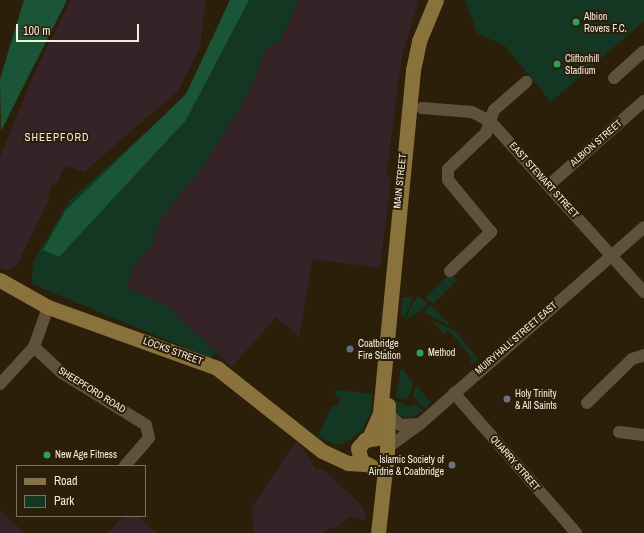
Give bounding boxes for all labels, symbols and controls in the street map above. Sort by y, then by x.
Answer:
place label: Albion Rovers F.C. [584,10,627,34]
scale bar [18,16,141,42]
marker: Albion Rovers F.C. [571,17,581,27]
text: 100 m [23,23,50,39]
place label: Cliftonhill Stadium [565,52,599,76]
marker: Cliftonhill Stadium [552,59,562,69]
street label: ALBION STREET [568,117,624,169]
district label: SHEEPFORD [24,130,90,144]
street label: EAST STEWART STREET [507,140,581,220]
street label: MAIN STREET [391,153,409,209]
street label: MUIRYHALL STREET EAST [472,299,560,377]
street label: LOCKS STREET [142,335,204,367]
place label: Coatbridge Fire Station [358,337,401,360]
marker: Coatbridge Fire Station [345,344,355,354]
place label: Method [428,347,455,359]
marker: Method [415,348,425,358]
street label: SHEEPFORD ROAD [56,365,128,415]
place label: Holy Trinity & All Saints [515,387,557,410]
marker: Holy Trinity & All Saints [502,394,512,404]
street label: QUARRY STREET [488,433,542,493]
place label: New Age Fitness [55,449,117,461]
marker: New Age Fitness [42,450,52,460]
place label: Islamic Society of Airdrie & Coatbridge [369,453,444,476]
marker: Islamic Society of Airdrie & Coatbridge [447,460,457,470]
legend [16,465,146,517]
text: Road [54,473,78,489]
text: Park [54,493,74,509]

